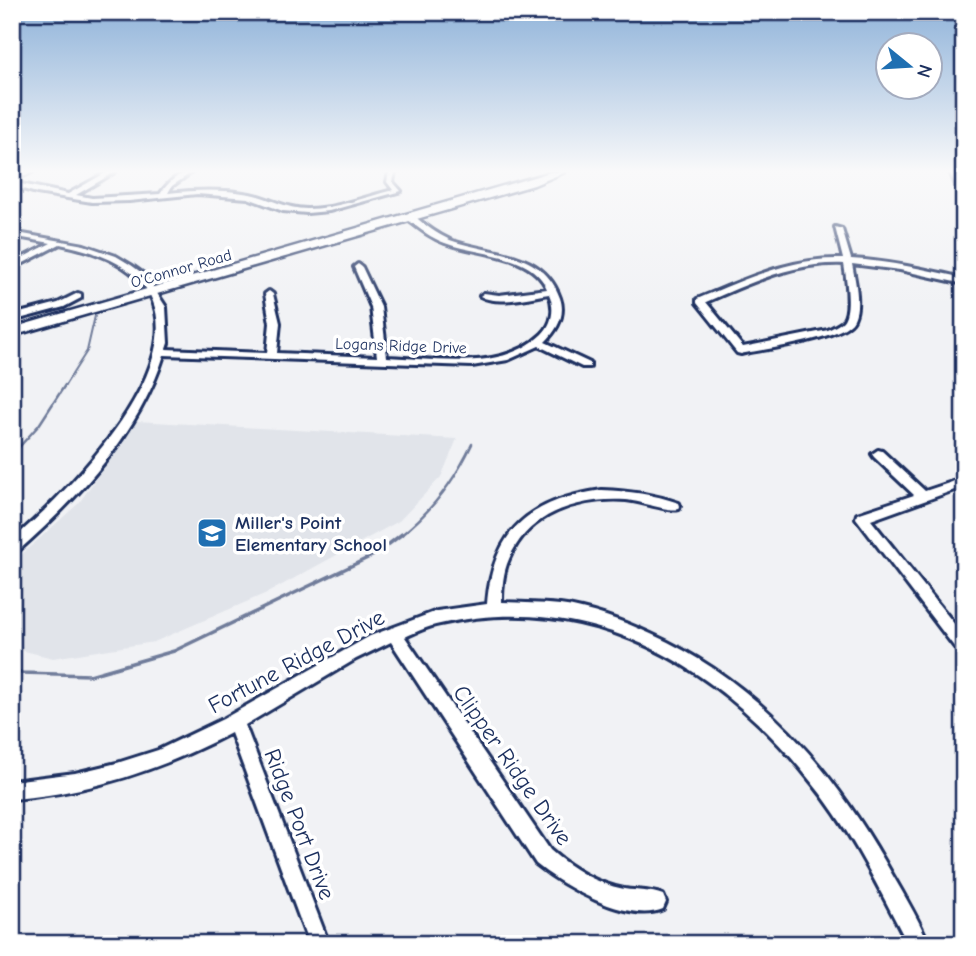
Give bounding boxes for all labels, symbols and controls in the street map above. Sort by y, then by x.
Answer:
north arrow [874,32,944,102]
text: N [912,62,937,80]
street label: O'Connor Road [129,246,234,292]
street label: Logans Ridge Drive [335,335,467,357]
place label: Miller's Point Elementary School [235,512,387,556]
school or university icon: Miller's Point Elementary School [195,516,229,550]
street label: Fortune Ridge Drive [204,604,389,719]
street label: Clipper Ridge Drive [447,680,578,851]
street label: Ridge Port Drive [258,745,341,903]

